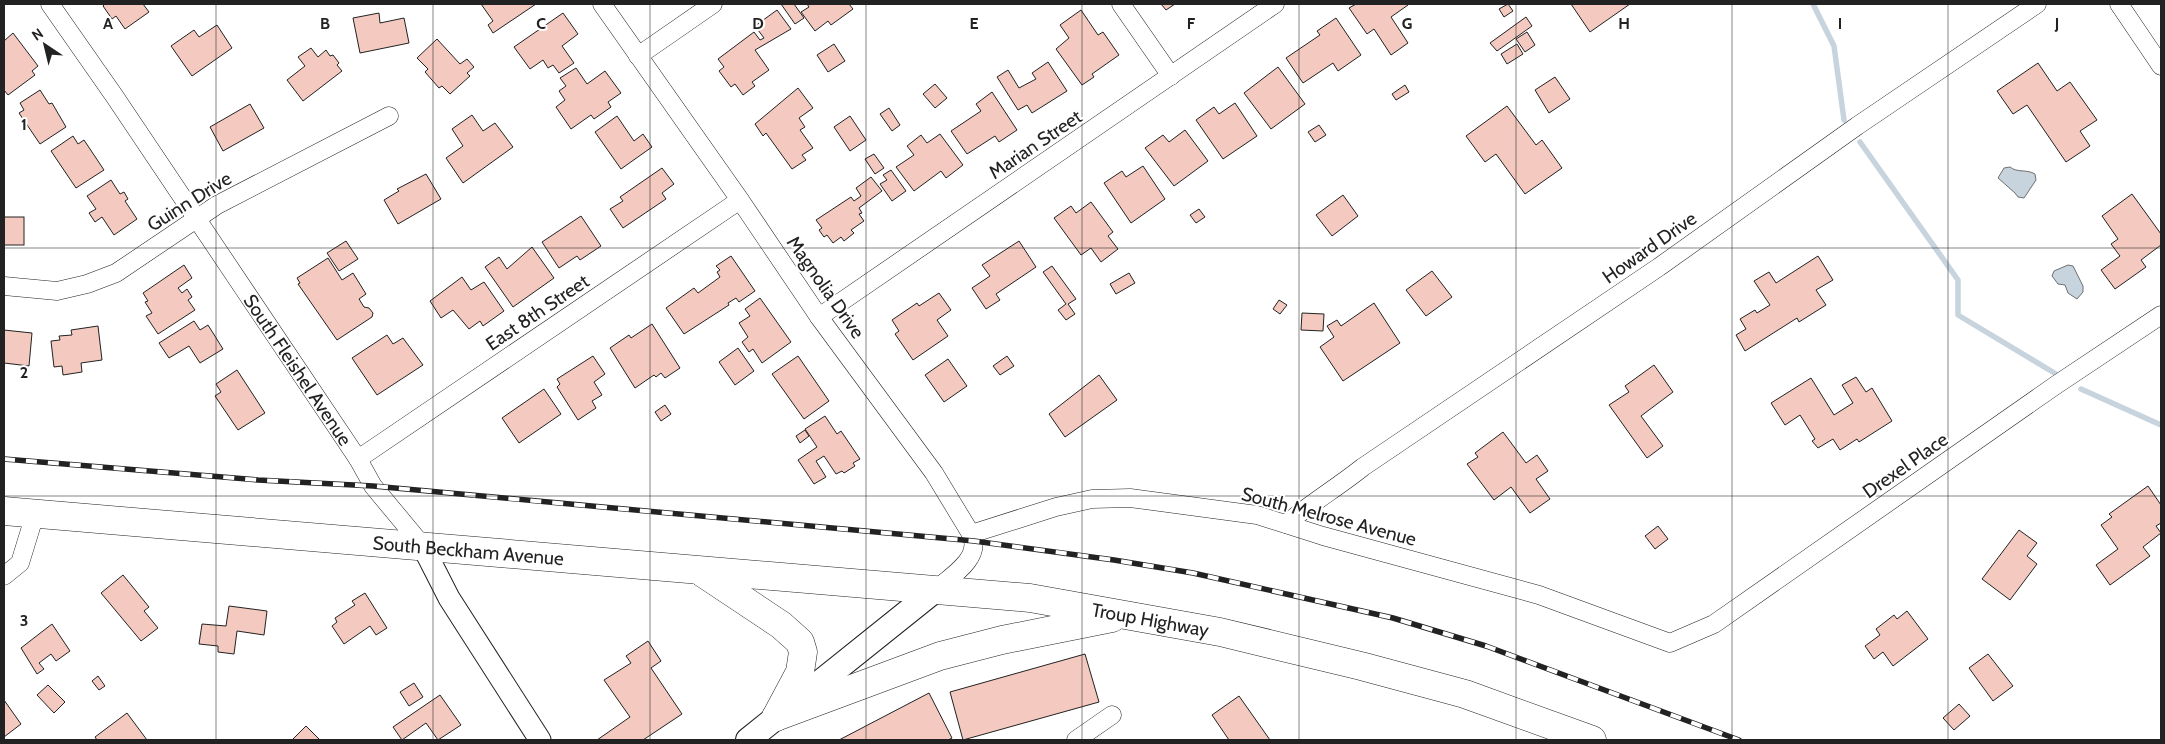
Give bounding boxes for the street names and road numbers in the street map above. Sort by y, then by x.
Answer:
street label: Marian Street [984,105,1087,184]
street label: Guinn Drive [143,166,236,236]
street label: Howard Drive [1598,206,1701,288]
street label: Magnolia Drive [782,232,869,343]
street label: East 8th Street [481,269,594,355]
street label: South Fleishel Avenue [239,290,357,450]
street label: Drexel Place [1858,427,1953,503]
street label: South Melrose Avenue [1239,482,1419,551]
street label: South Beckham Avenue [372,531,565,570]
street label: Troup Highway [1090,598,1211,642]

